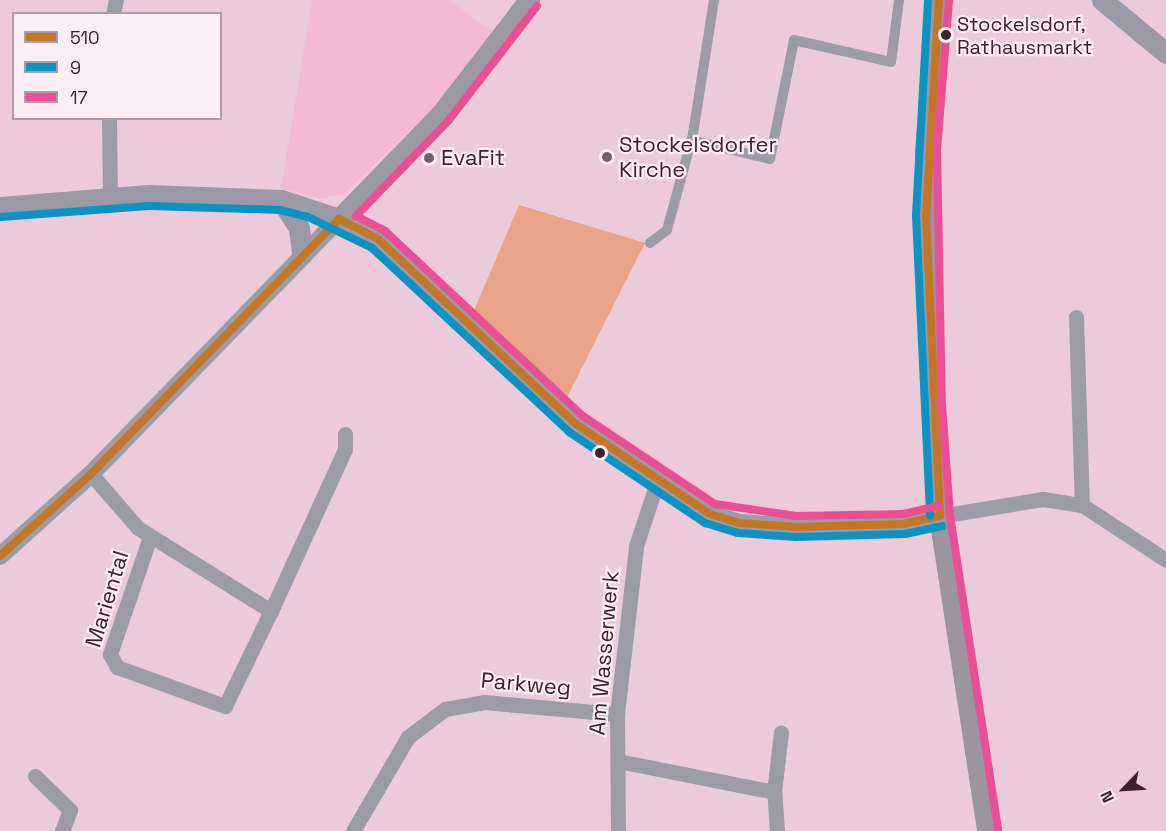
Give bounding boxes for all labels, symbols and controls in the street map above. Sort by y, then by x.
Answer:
legend [12,12,222,120]
place label: Stockelsdorf, Rathausmarkt [957,12,1092,59]
text: 510 [70,26,100,49]
marker: Stockelsdorf, Rathausmarkt [940,29,952,41]
text: 9 [70,56,81,79]
text: 17 [70,86,88,109]
place label: Stockelsdorfer Kirche [619,131,777,182]
place label: EvaFit [441,145,505,171]
marker: Stockelsdorfer Kirche [600,150,614,164]
marker: EvaFit [422,151,436,165]
unlabelled marker [594,447,606,459]
street label: Mariental [80,547,134,651]
street label: Am Wasserwerk [584,570,624,736]
street label: Parkweg [480,667,572,701]
north arrow [1094,759,1154,819]
text: N [1095,788,1119,806]

